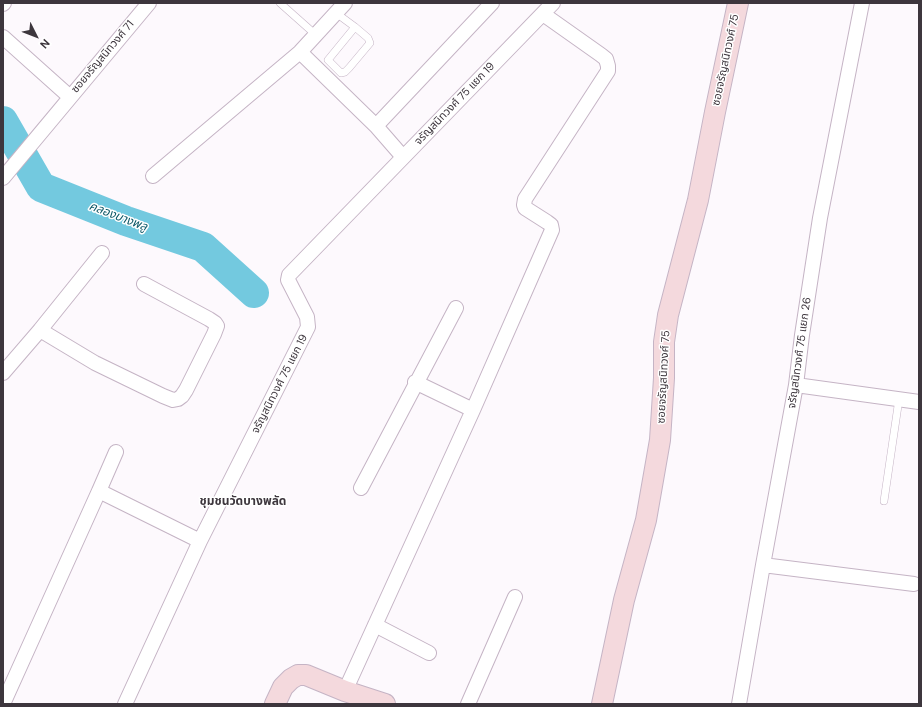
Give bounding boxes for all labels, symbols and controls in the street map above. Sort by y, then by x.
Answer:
street label: ซอยจรัญสนิทวงศ์ 75 [710,13,742,107]
north arrow [16,16,56,56]
street label: ซอยจรัญสนิทวงศ์ 71 [69,18,137,96]
text: N [37,36,53,52]
street label: จรัญสนิทวงศ์ 75 แยก 19 [412,60,498,148]
water label: คลองบางพลู [87,199,149,235]
street label: จรัญสนิทวงศ์ 75 แยก 26 [786,296,814,410]
street label: ซอยจรัญสนิทวงศ์ 75 [655,330,673,424]
street label: จรัญสนิทวงศ์ 75 แยก 19 [249,332,311,436]
district label: ชุมชนวัดบางพลัด [200,495,286,509]

